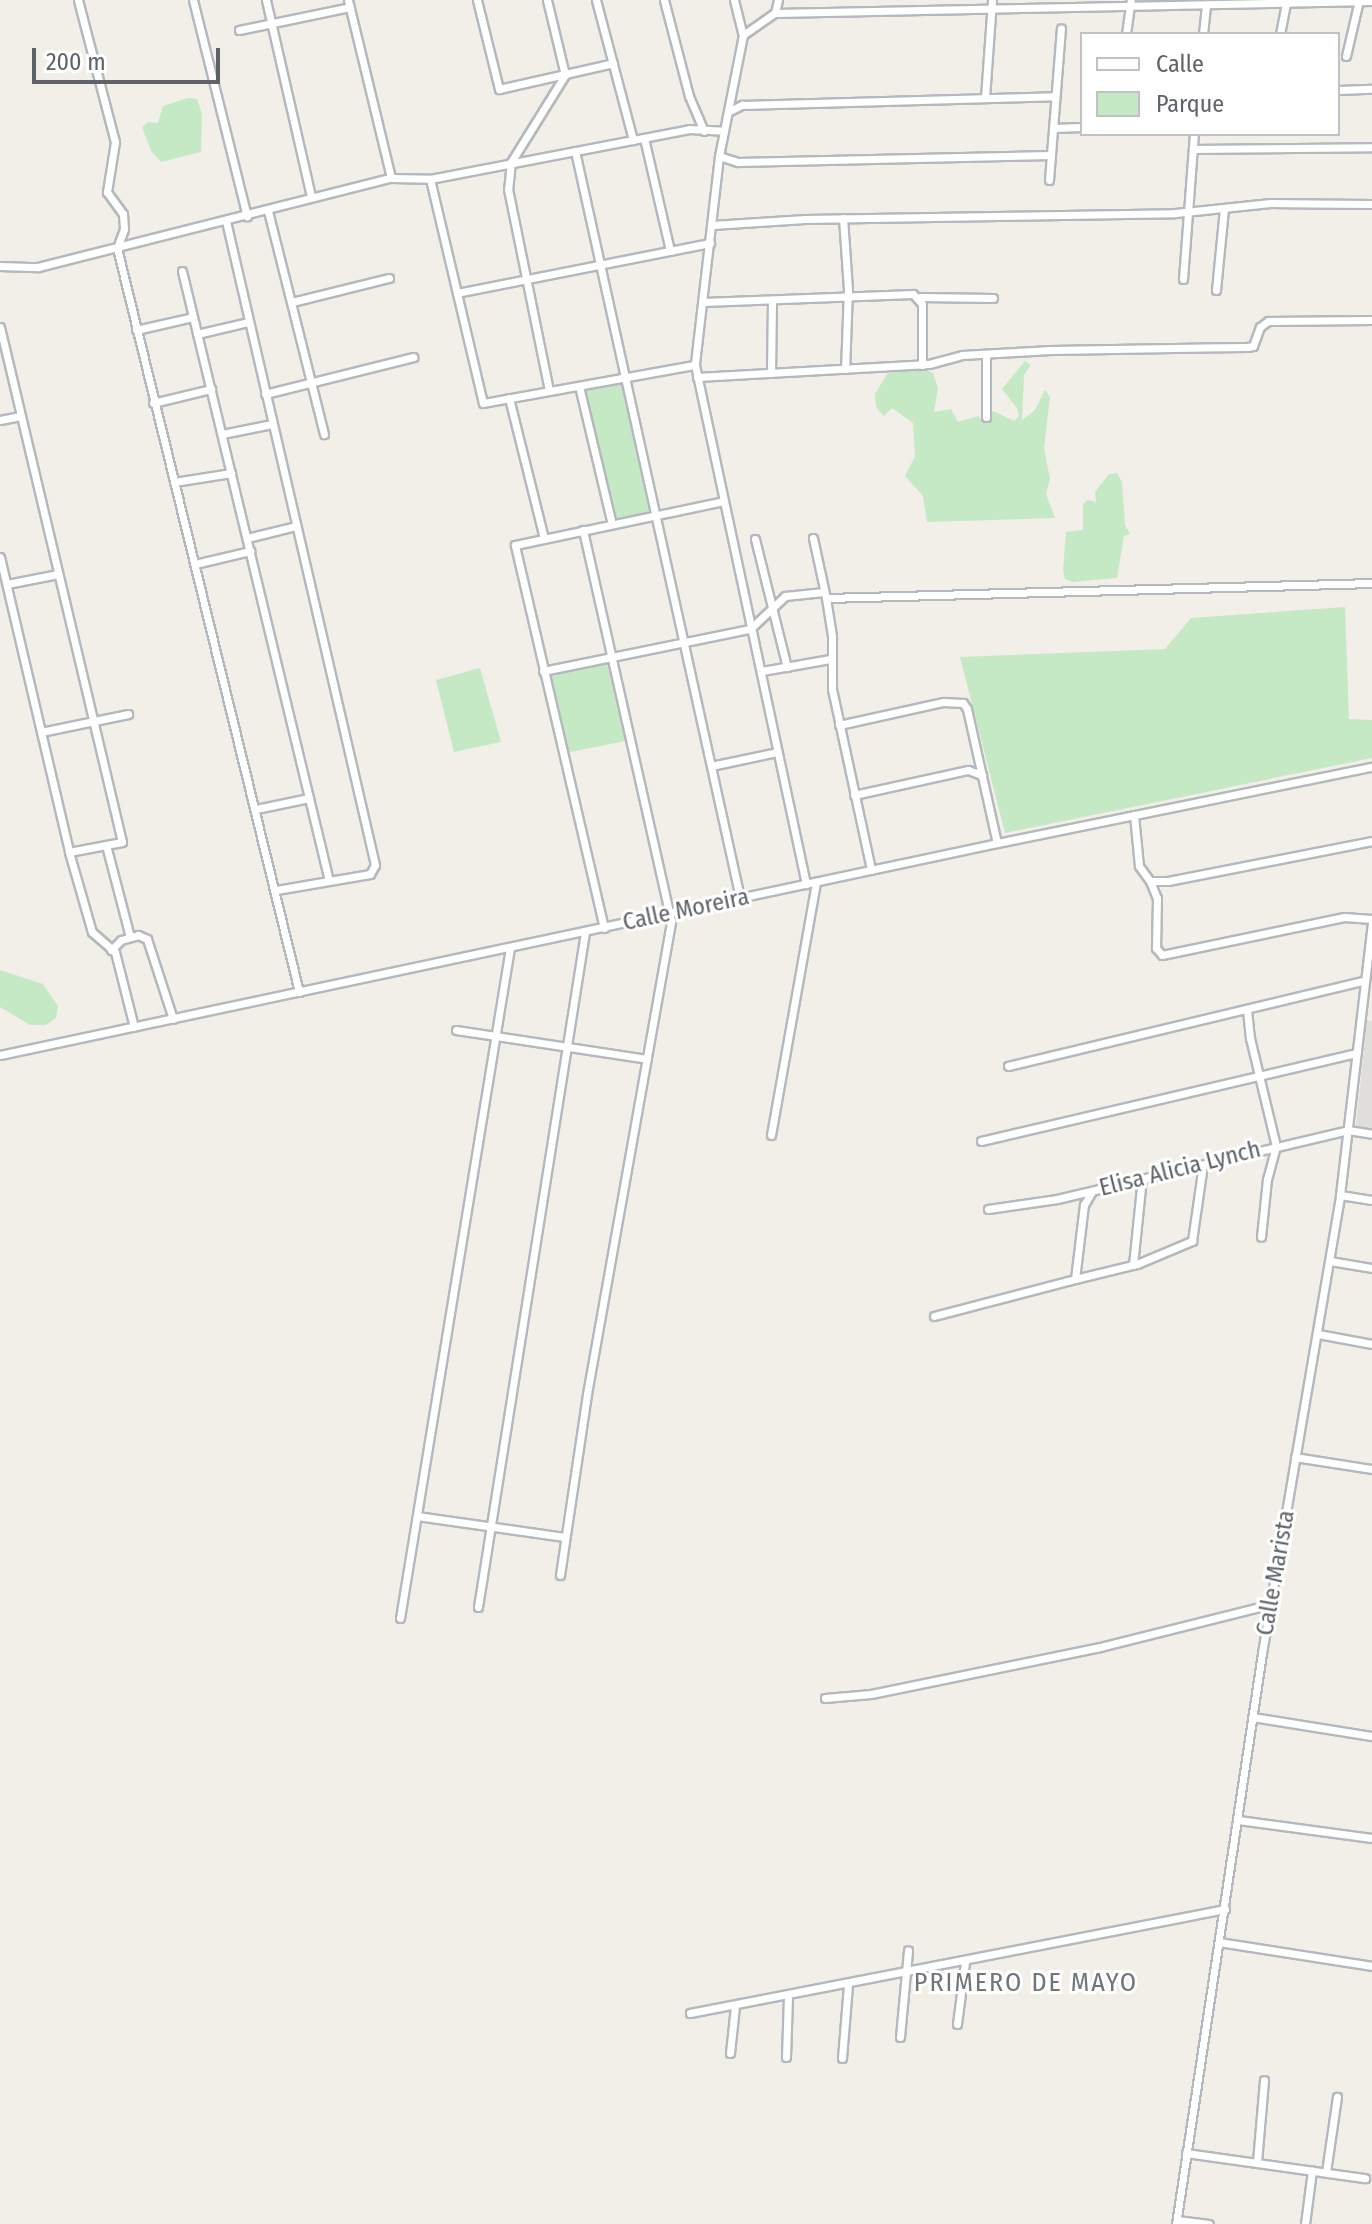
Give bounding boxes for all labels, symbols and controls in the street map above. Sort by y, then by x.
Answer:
scale bar [36,32,224,82]
legend [1080,32,1340,136]
text: 200 m [46,48,106,76]
text: Calle [1156,50,1204,78]
text: Parque [1156,90,1224,118]
street label: Calle Moreira [620,883,752,937]
street label: Elisa Alicia Lynch [1096,1135,1264,1203]
street label: Calle Marista [1251,1508,1301,1638]
district label: PRIMERO DE MAYO [914,1967,1138,1999]

